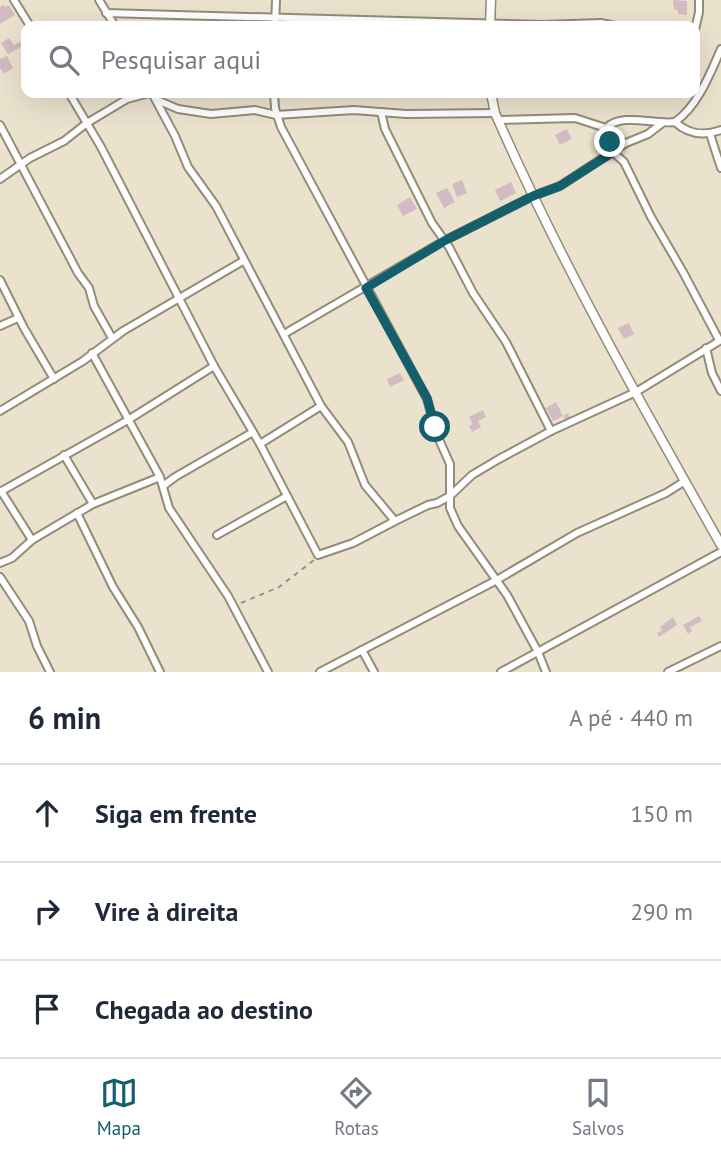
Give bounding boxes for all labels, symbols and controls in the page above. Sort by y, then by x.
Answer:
search box [21,21,700,98]
icon: search [45,41,83,79]
text: Pesquisar aqui [101,43,261,76]
route end [594,126,625,157]
route start [419,411,450,442]
text: 6 min [28,698,101,737]
text: A pé · 440 m [569,703,693,732]
icon: ahead [28,794,66,832]
text: Siga em frente [95,797,257,830]
text: 150 m [631,799,693,828]
icon: right [28,892,66,930]
text: Vire à direita [95,895,238,928]
text: 290 m [631,897,693,926]
icon: arrive [28,990,66,1028]
text: Chegada ao destino [95,993,313,1026]
tab: Mapa [97,1074,141,1140]
tab: Rotas [334,1074,379,1140]
tab: Salvos [572,1074,624,1140]

